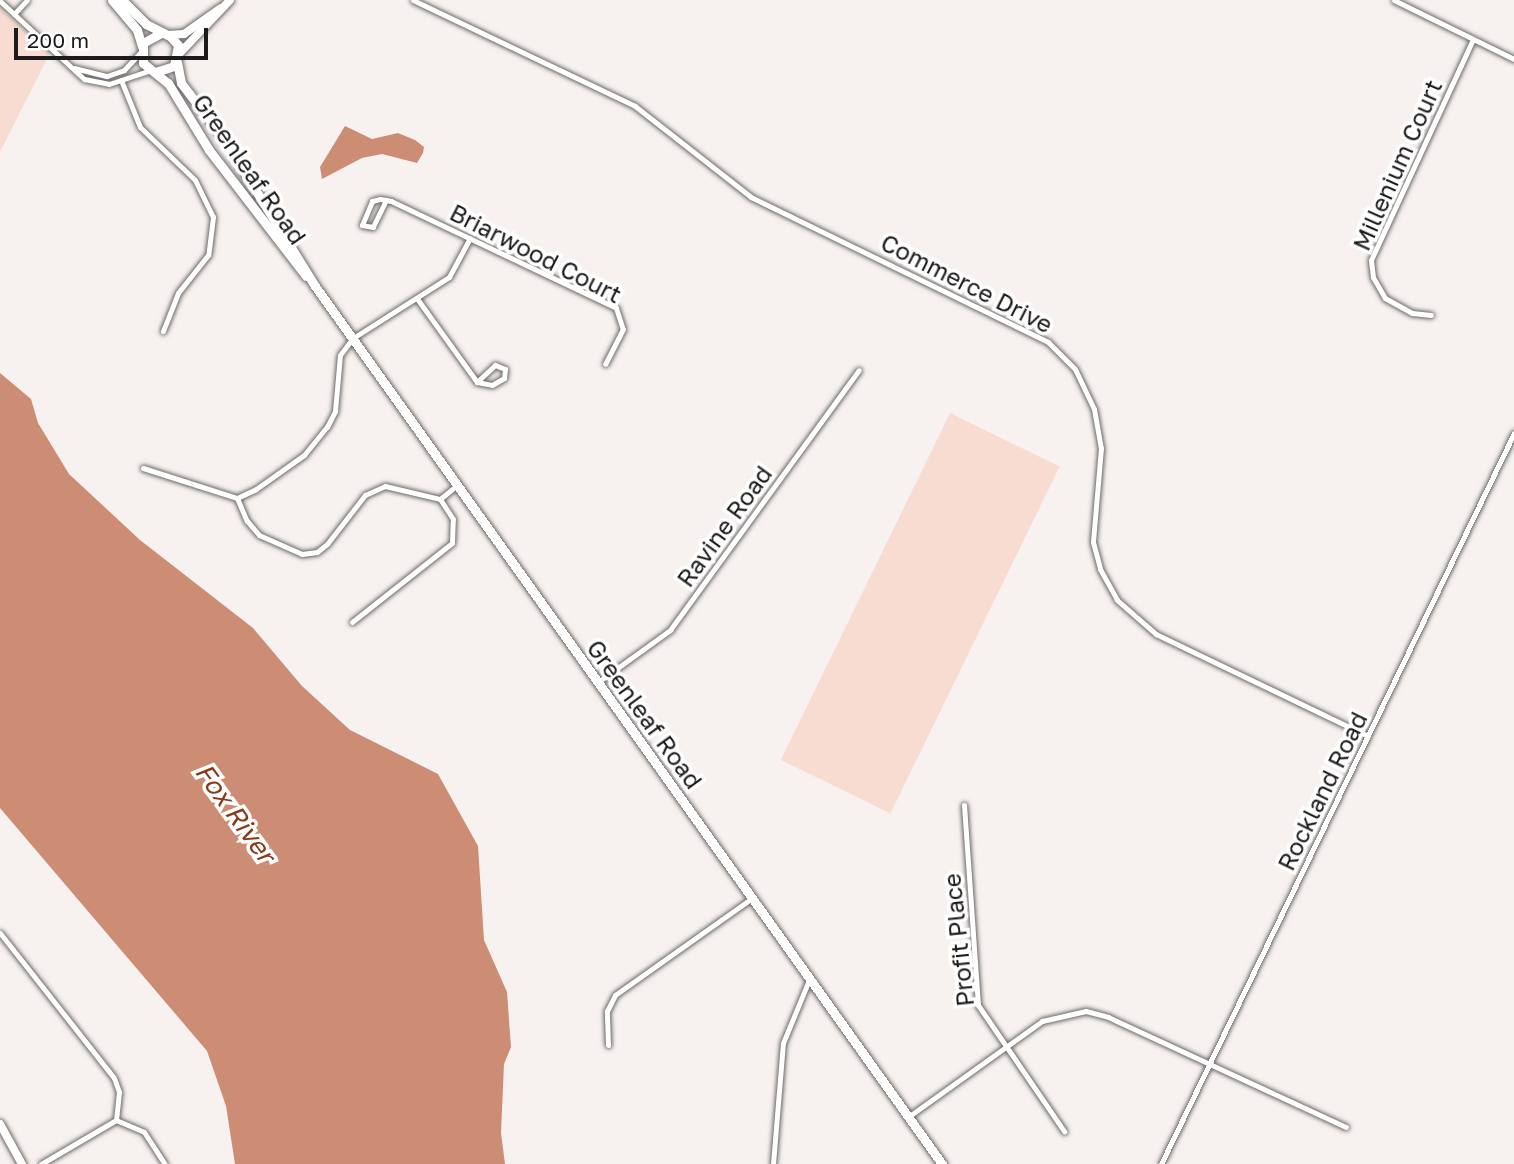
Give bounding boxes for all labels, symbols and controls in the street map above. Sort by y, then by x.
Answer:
scale bar [18,14,212,58]
text: 200 m [27,27,89,53]
street label: Millenium Court [1346,75,1448,255]
street label: Greenleaf Road [187,88,313,250]
street label: Briarwood Court [445,197,627,309]
street label: Commerce Drive [876,227,1058,339]
street label: Ravine Road [670,460,778,592]
street label: Greenleaf Road [581,634,709,794]
street label: Rockland Road [1271,707,1373,875]
water label: Fox River [189,757,281,869]
street label: Profit Place [937,872,979,1008]

